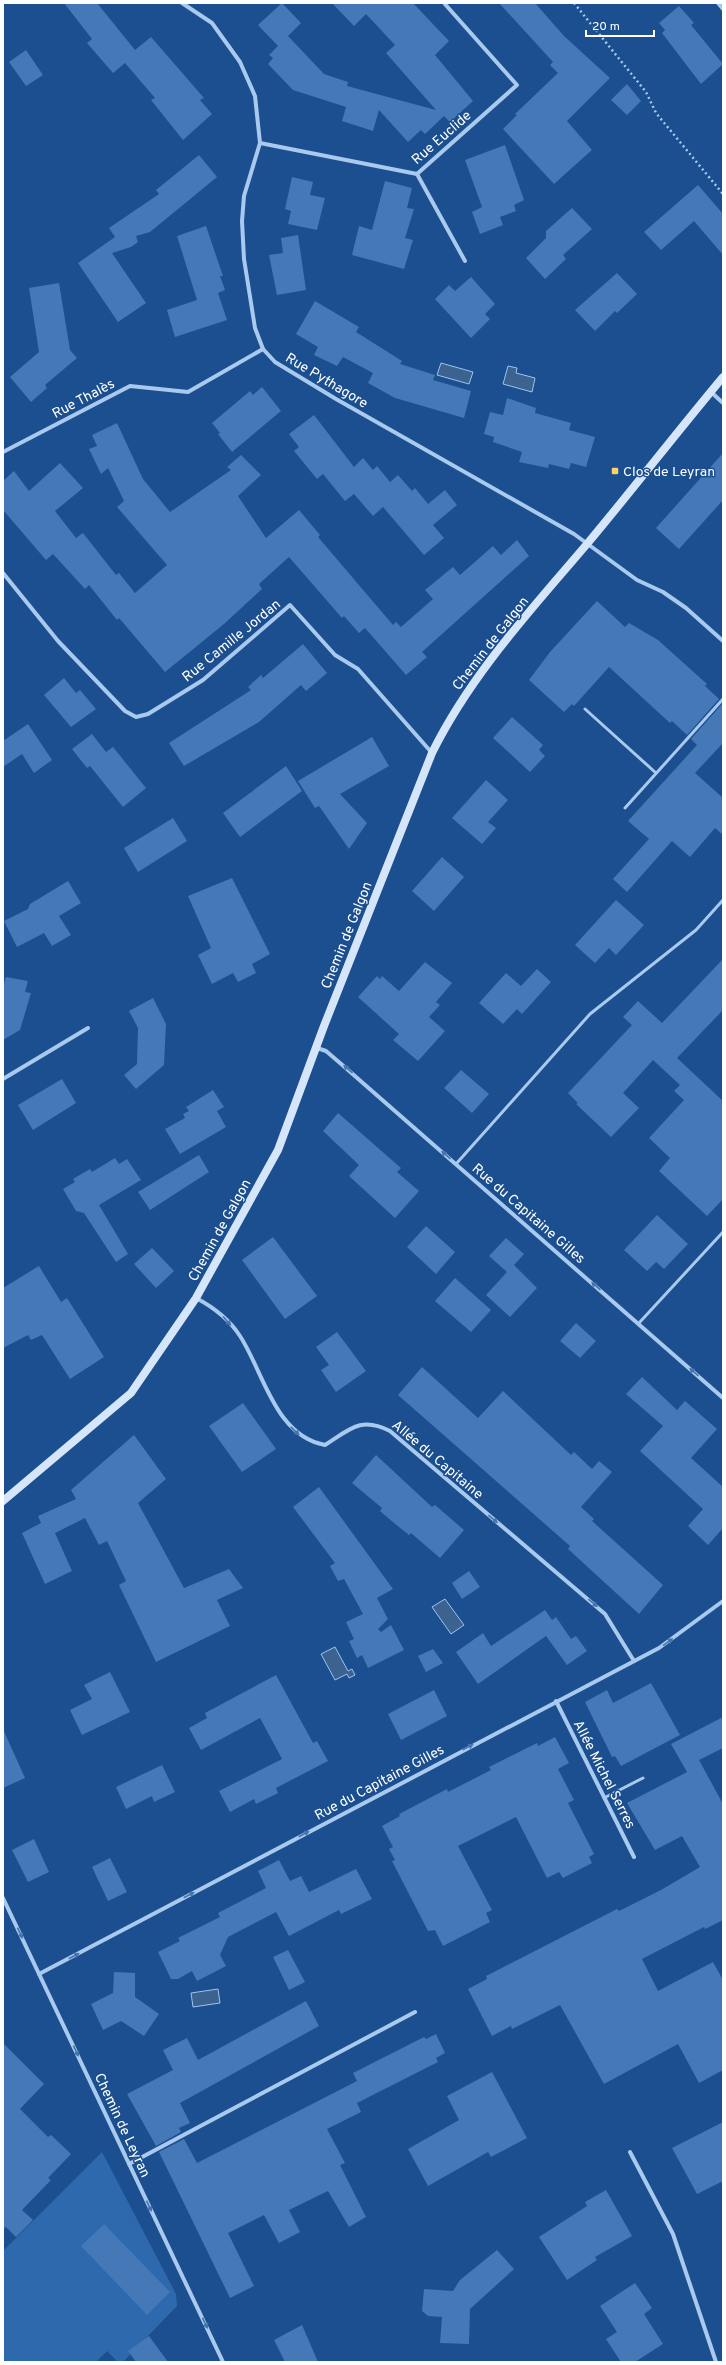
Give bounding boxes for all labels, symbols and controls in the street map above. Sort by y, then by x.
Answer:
scale bar [586,12,654,38]
text: 20 m [592,19,620,35]
street label: Rue Euclide [409,108,475,169]
street label: Rue Pythagore [282,350,371,413]
street label: Rue Thalès [50,376,118,423]
place label: Clos de Leyran [623,464,715,481]
marker: Clos de Leyran [610,466,620,476]
street label: Chemin de Galgon [449,594,533,694]
street label: Rue Camille Jordan [179,596,285,686]
street label: Chemin de Galgon [318,879,377,992]
one-way arrow [342,1065,353,1074]
one-way arrow [441,1151,450,1160]
street label: Rue du Capitaine Gilles [468,1160,588,1268]
street label: Chemin de Galgon [185,1177,255,1285]
one-way arrow [591,1282,602,1291]
one-way arrow [223,1315,232,1326]
one-way arrow [689,1368,699,1377]
street label: Allée du Capitaine [388,1417,486,1503]
one-way arrow [290,1426,300,1435]
one-way arrow [488,1514,499,1523]
one-way arrow [587,1598,598,1607]
one-way arrow [662,1638,673,1646]
street label: Allée Michel Serres [569,1717,638,1832]
street label: Rue du Capitaine Gilles [312,1742,447,1825]
one-way arrow [462,1744,474,1751]
one-way arrow [298,1831,309,1838]
one-way arrow [183,1892,194,1898]
one-way arrow [17,1928,23,1939]
one-way arrow [68,1953,80,1959]
one-way arrow [73,2045,79,2056]
street label: Chemin de Leyran [90,2071,153,2181]
one-way arrow [146,2200,152,2212]
one-way arrow [202,2318,208,2329]

